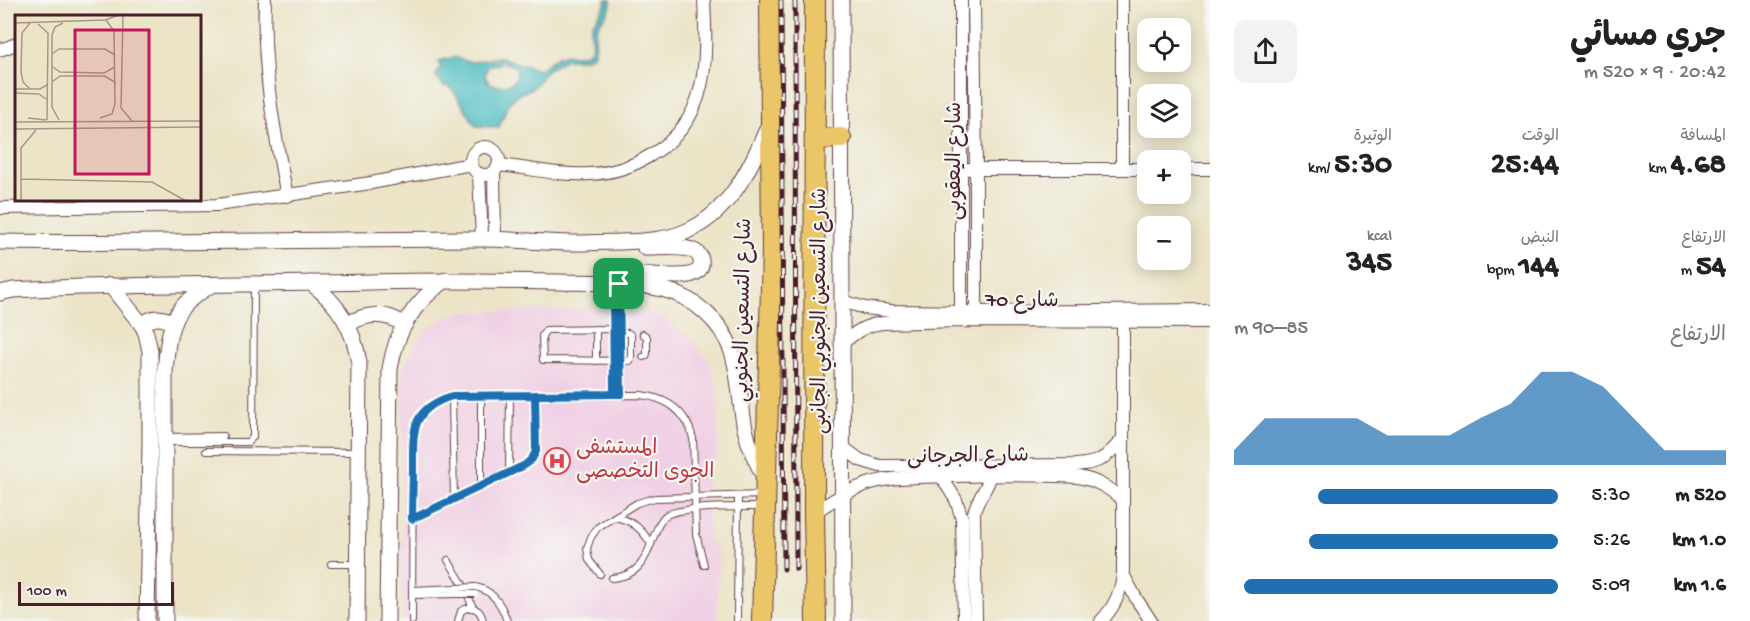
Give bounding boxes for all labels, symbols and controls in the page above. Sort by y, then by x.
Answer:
inset map [15,15,201,201]
map controls [1137,18,1191,270]
button: locate [1137,18,1191,72]
button: share [1234,20,1297,83]
text: جري مسائي [1570,20,1726,58]
text: 20:42 · 9 × 520 m [1584,62,1726,85]
button: layers [1137,84,1191,138]
street label: شارع اليعقوبى [944,102,969,220]
text: الوتيرة [1353,128,1392,147]
text: الوقت [1522,128,1559,147]
text: المسافة [1680,128,1726,147]
text: 5:30 [1334,149,1392,184]
text: 25:44 [1491,149,1559,184]
text: 4.68 [1671,149,1726,184]
button: + [1137,150,1191,204]
text: /km [1308,160,1334,179]
text: km [1648,160,1671,179]
street label: شارع التسعين الجنوبي الجانبى [809,188,837,434]
button: − [1137,216,1191,270]
street label: شارع التسعين الجنوبي [731,218,762,402]
text: kcal [1367,228,1392,247]
text: النبض [1521,230,1559,249]
text: الارتفاع [1681,230,1726,249]
text: 345 [1346,247,1392,282]
text: 144 [1518,251,1559,286]
text: 54 [1696,251,1726,286]
pin [593,258,644,309]
text: bpm [1487,262,1518,281]
text: m [1681,262,1696,281]
icon: arrive [602,267,635,300]
street label: شارع 70 [984,290,1059,315]
text: 85–90 m [1234,318,1308,341]
text: الارتفاع [1670,325,1726,348]
place label: المستشفى الجوى التخصصى [576,437,714,486]
street label: شارع الجرجانى [907,444,1029,472]
hospital icon: المستشفى الجوى التخصصى [542,446,572,476]
text: 5:30 [1591,485,1630,508]
text: 520 m [1675,485,1726,508]
text: 5:26 [1593,530,1630,553]
text: 1.0 km [1672,530,1726,553]
text: 5:09 [1592,575,1630,598]
text: 1.6 km [1674,575,1726,598]
scale bar [18,579,174,606]
text: 100 m [27,583,67,602]

